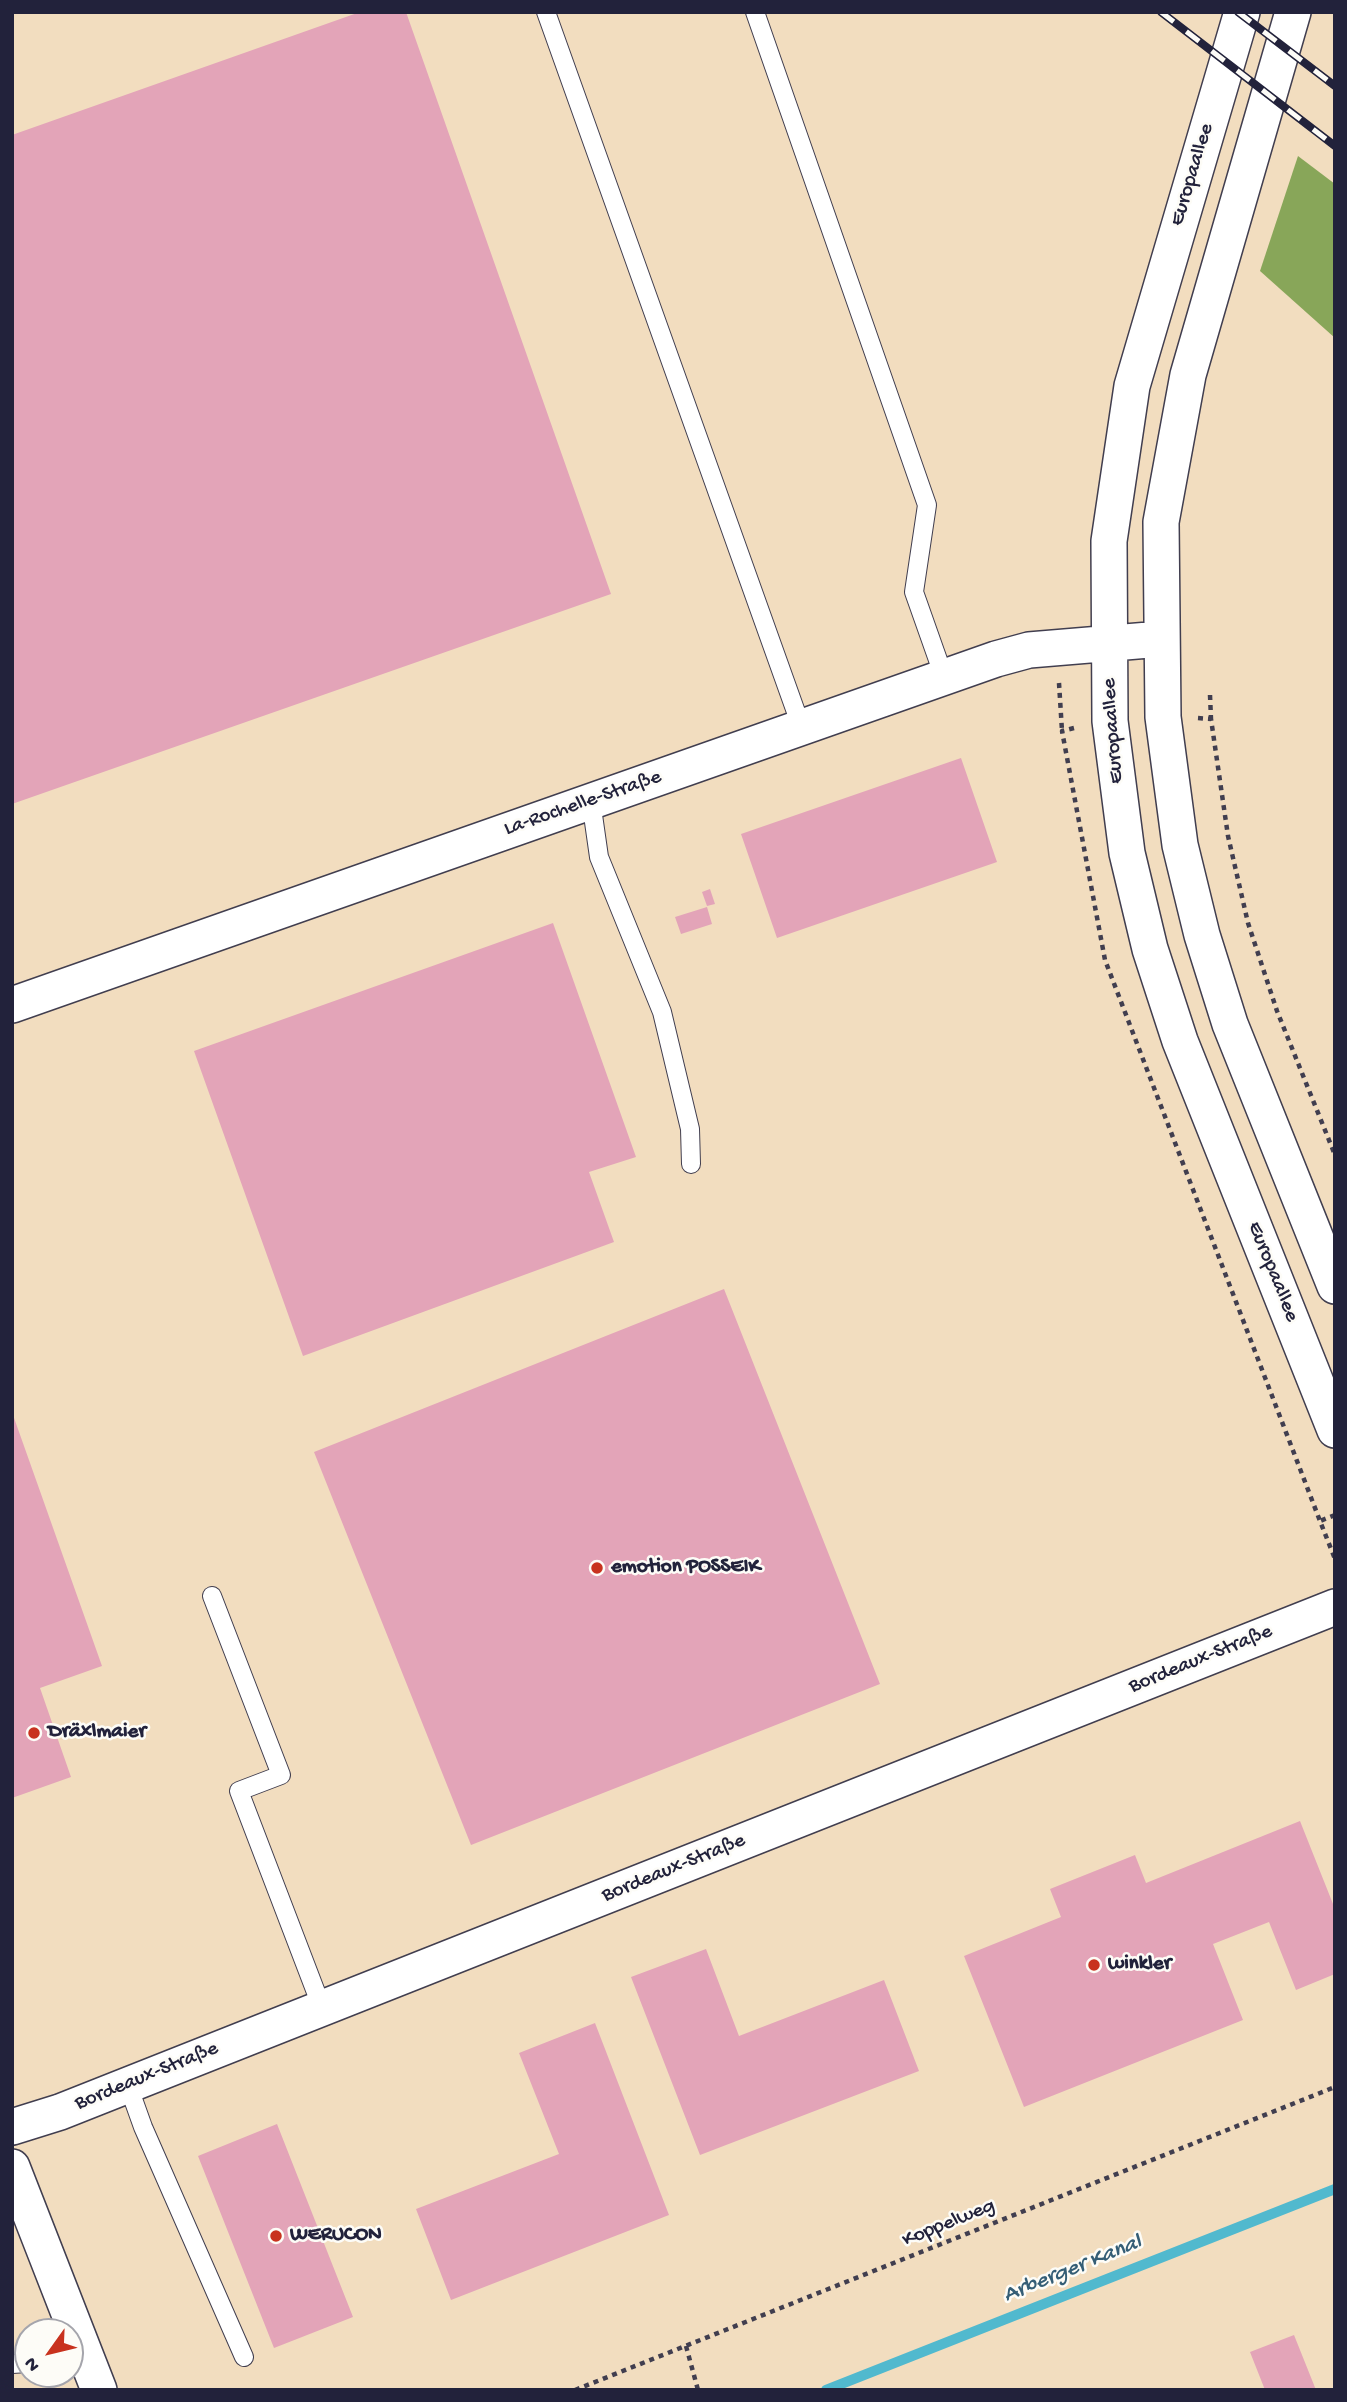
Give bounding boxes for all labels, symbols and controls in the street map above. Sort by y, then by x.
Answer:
street label: Europaallee [1165,121,1221,229]
street label: Europaallee [1098,677,1130,785]
street label: La-Rochelle-Straße [501,765,665,843]
street label: Europaallee [1240,1218,1304,1326]
place label: emotion POSSEIK [611,1555,760,1581]
marker: emotion POSSEIK [589,1560,605,1576]
street label: Bordeaux-Straße [1126,1620,1276,1700]
place label: Dräxlmaier [48,1720,146,1746]
marker: Dräxlmaier [26,1725,42,1741]
street label: Bordeaux-Straße [599,1829,749,1909]
place label: winkler [1108,1952,1171,1978]
marker: winkler [1086,1957,1102,1973]
street label: Bordeaux-Straße [72,2037,222,2117]
street label: Koppelweg [899,2194,999,2254]
place label: WERUCON [290,2223,382,2249]
marker: WERUCON [268,2228,284,2244]
water label: Arberger Kanal [1000,2230,1146,2310]
north arrow [14,2318,84,2388]
text: N [20,2352,46,2375]

